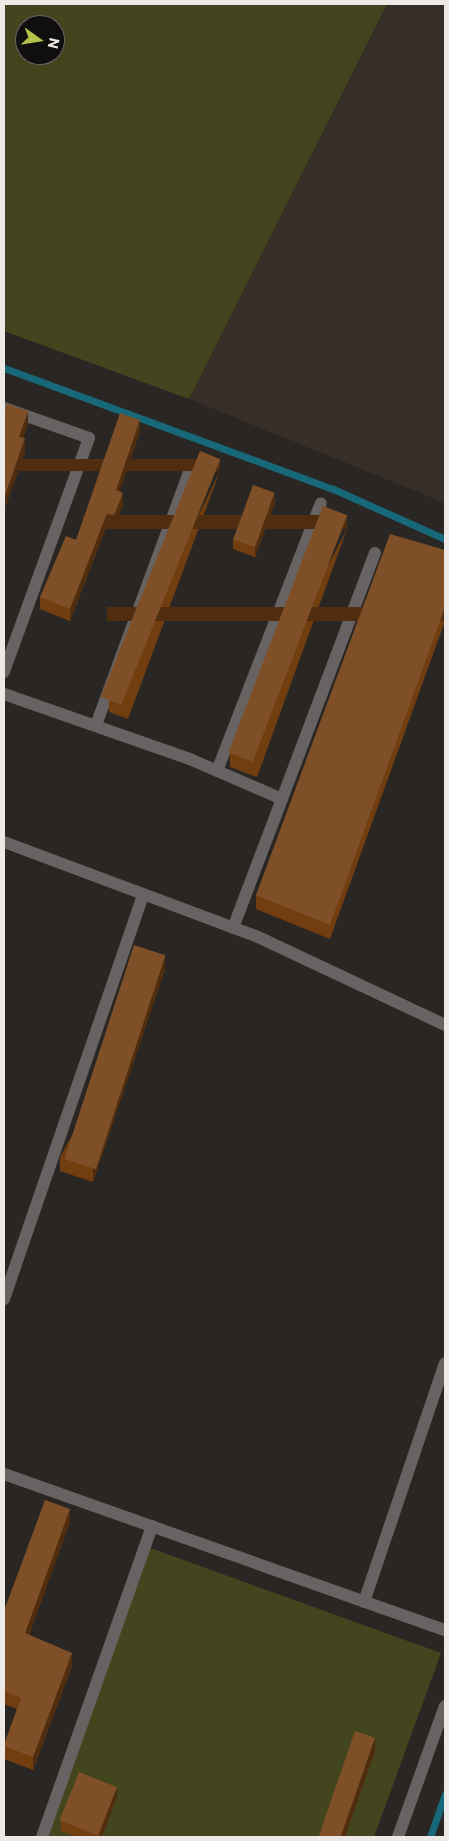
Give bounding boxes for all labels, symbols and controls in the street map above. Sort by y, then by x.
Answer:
north arrow [15,15,65,65]
text: N [45,36,64,50]

